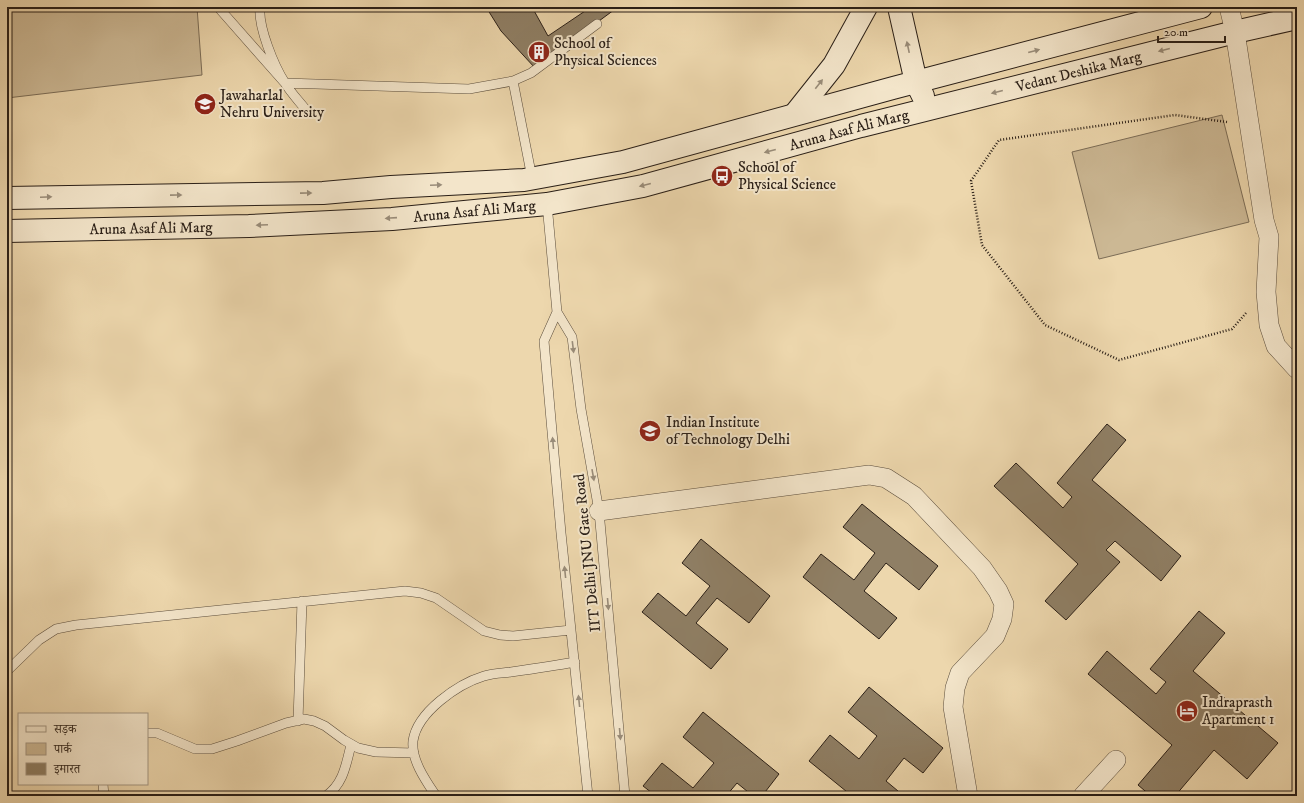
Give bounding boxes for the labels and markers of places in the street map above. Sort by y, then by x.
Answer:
place label: School of Physical Sciences [554,34,657,70]
building icon: School of Physical Sciences [526,39,552,65]
place label: Jawaharlal Nehru University [218,86,325,122]
school or university icon: Jawaharlal Nehru University [192,91,218,117]
place label: School of Physical Science [738,158,836,194]
bus stop icon: School of Physical Science [709,163,735,189]
place label: Indian Institute of Technology Delhi [666,413,790,449]
school or university icon: Indian Institute of Technology Delhi [637,418,663,444]
place label: Indraprasth Apartment 1 [1202,693,1275,729]
hotel icon: Indraprasth Apartment 1 [1174,698,1200,724]

